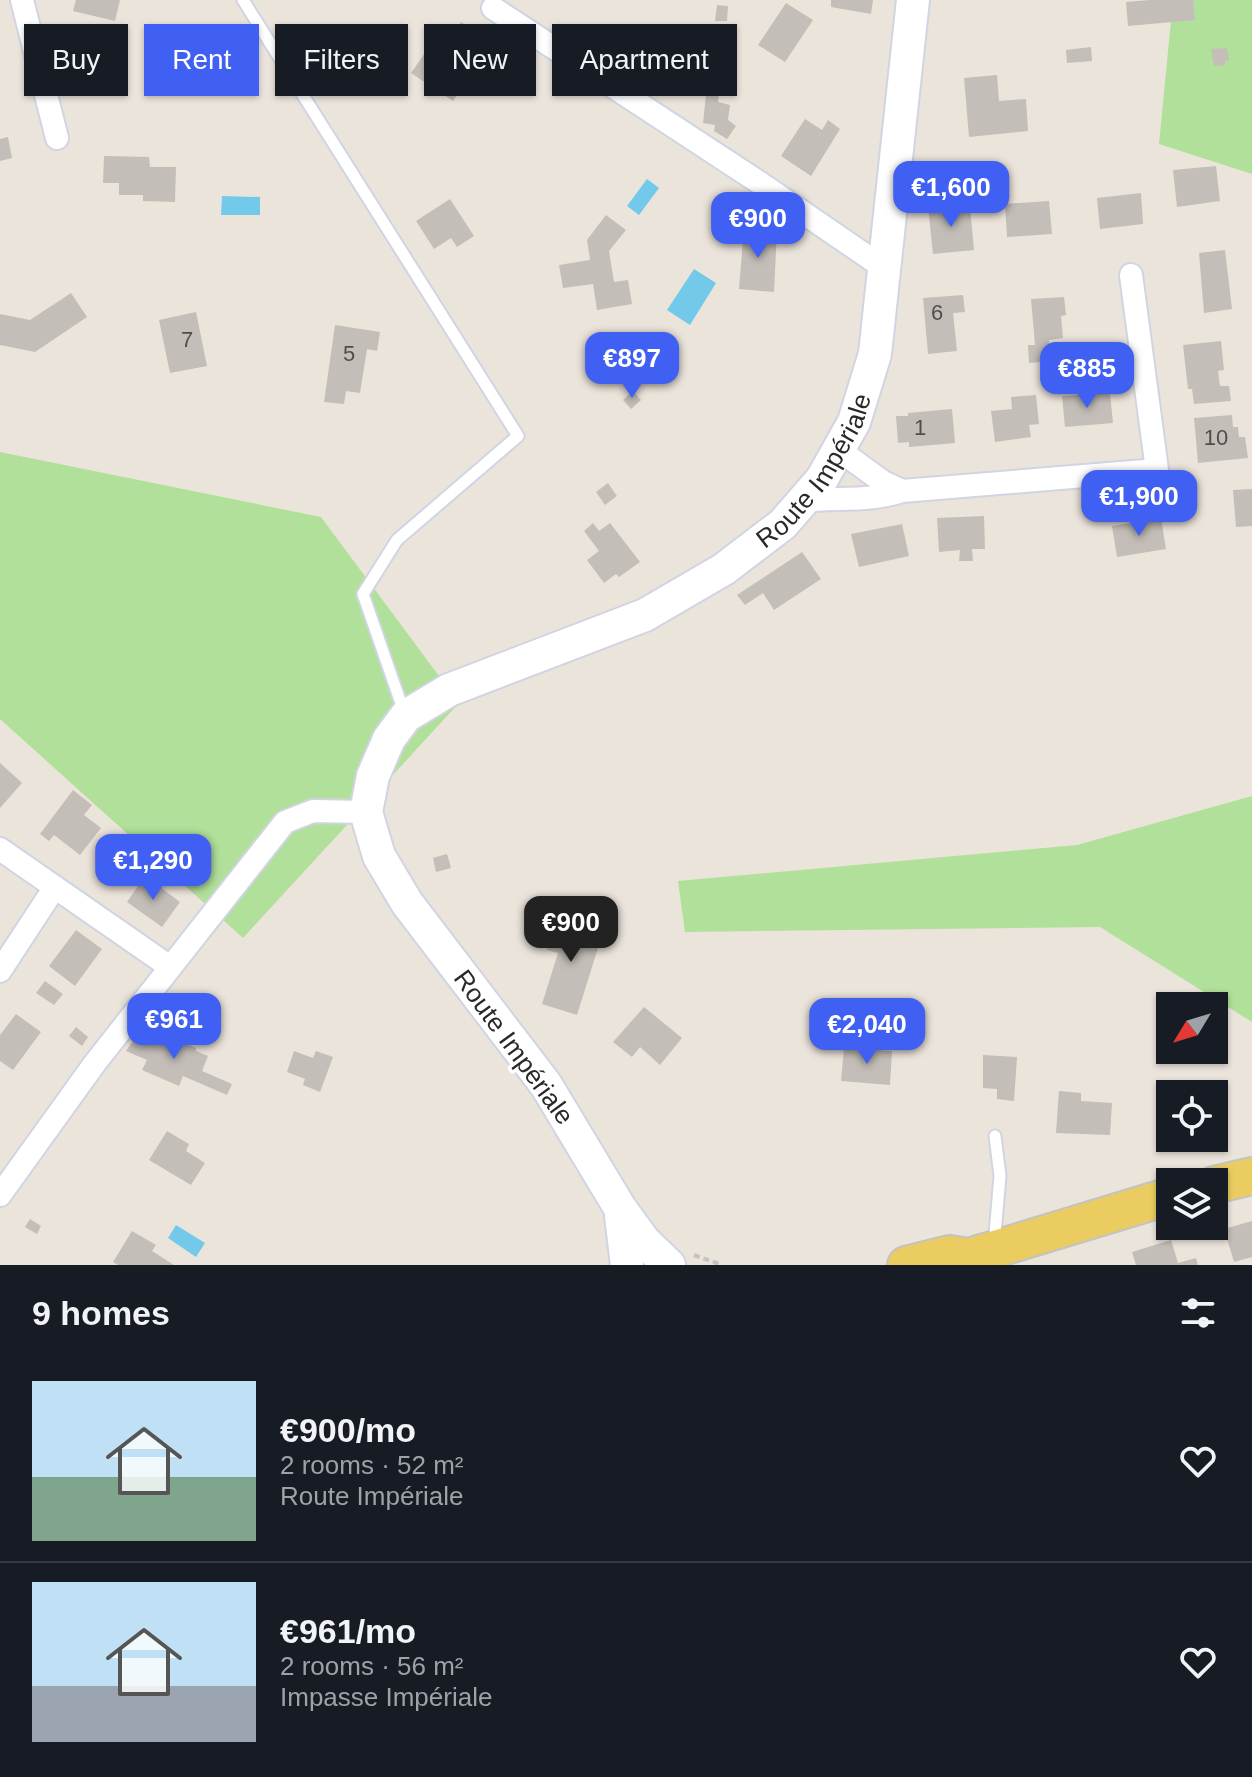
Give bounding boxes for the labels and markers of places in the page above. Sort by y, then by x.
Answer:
pin: €1,600 [886,161,1016,229]
pin: €900 [711,192,805,260]
pin: €897 [585,332,679,400]
pin: €885 [1040,342,1134,410]
pin: €1,900 [1074,470,1204,538]
pin: €1,290 [88,834,218,902]
pin: €900 [524,896,618,964]
pin: €961 [127,993,221,1061]
pin: €2,040 [802,998,932,1066]

